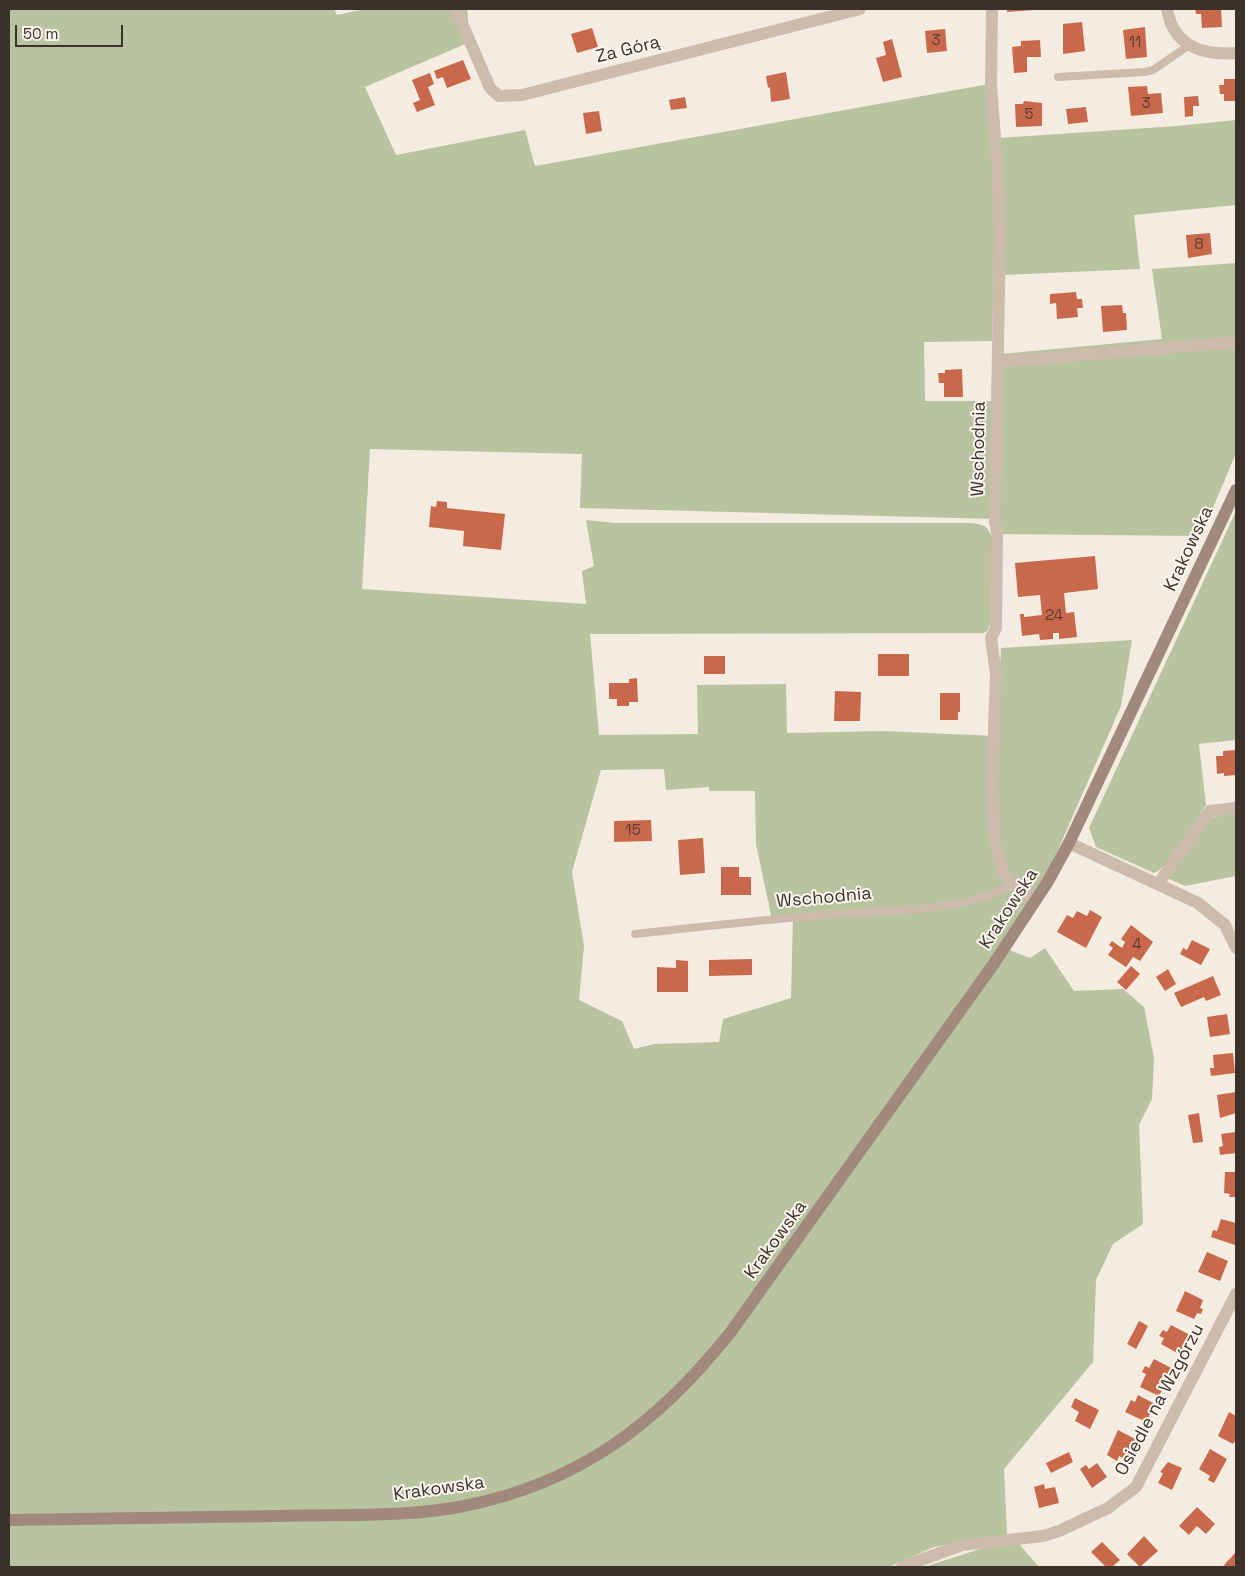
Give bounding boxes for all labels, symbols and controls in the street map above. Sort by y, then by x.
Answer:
scale bar [18,15,125,47]
text: 50 m [23,24,58,43]
street label: Za Górą [594,32,662,68]
house number: 3 [931,32,941,50]
house number: 11 [1129,34,1141,52]
house number: 3 [1141,95,1151,113]
house number: 5 [1025,106,1033,124]
house number: 8 [1194,236,1204,254]
street label: Wschodnia [967,401,991,497]
street label: Krakowska [1160,503,1218,595]
house number: 24 [1045,607,1063,625]
house number: 15 [625,822,641,840]
street label: Krakowska [975,865,1043,953]
street label: Wschodnia [775,883,873,913]
house number: 4 [1132,936,1142,954]
street label: Krakowska [740,1197,812,1283]
street label: Osiedle na Wzgórzu [1111,1321,1209,1479]
street label: Krakowska [392,1472,486,1506]

